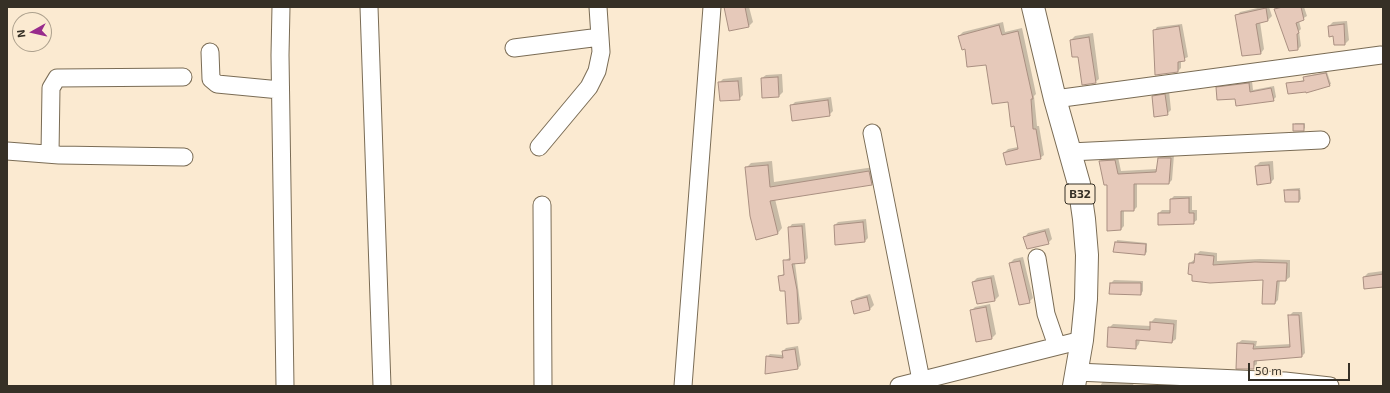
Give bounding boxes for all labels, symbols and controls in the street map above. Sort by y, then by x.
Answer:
north arrow [12,12,52,52]
text: N [14,29,28,38]
road number: B32 [1065,184,1095,204]
scale bar [1250,355,1352,381]
text: 50 m [1255,363,1282,377]

